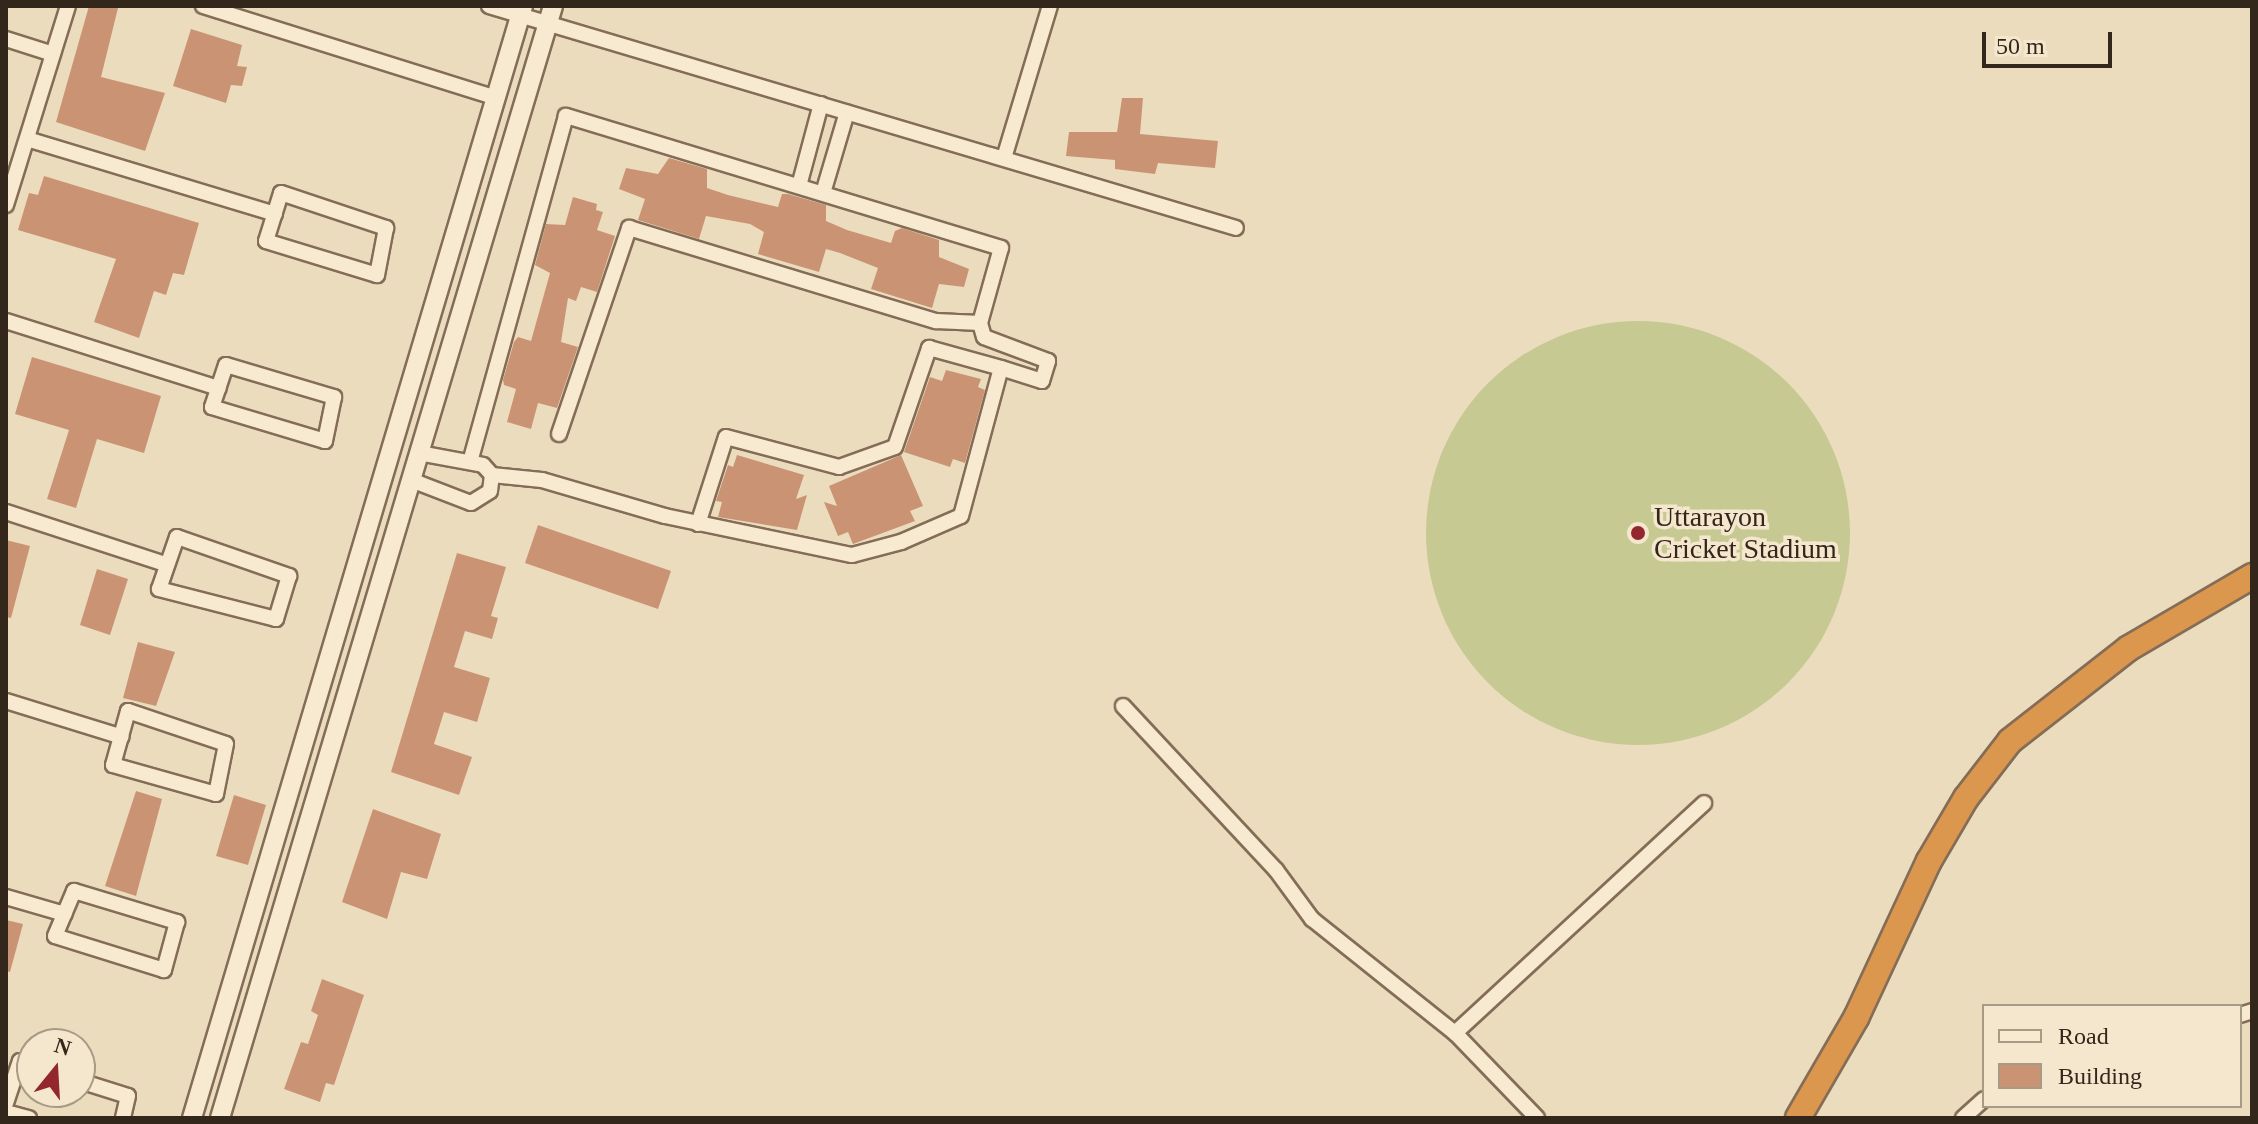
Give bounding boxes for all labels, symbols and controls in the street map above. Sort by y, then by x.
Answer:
scale bar [1986,16,2116,66]
text: 50 m [1996,33,2045,59]
place label: Uttarayon Cricket Stadium [1654,500,1837,566]
marker: Uttarayon Cricket Stadium [1629,524,1647,542]
legend [1982,1004,2242,1108]
text: Road [2058,1023,2109,1049]
north arrow [16,1028,96,1108]
text: N [52,1032,74,1061]
text: Building [2058,1063,2142,1089]

